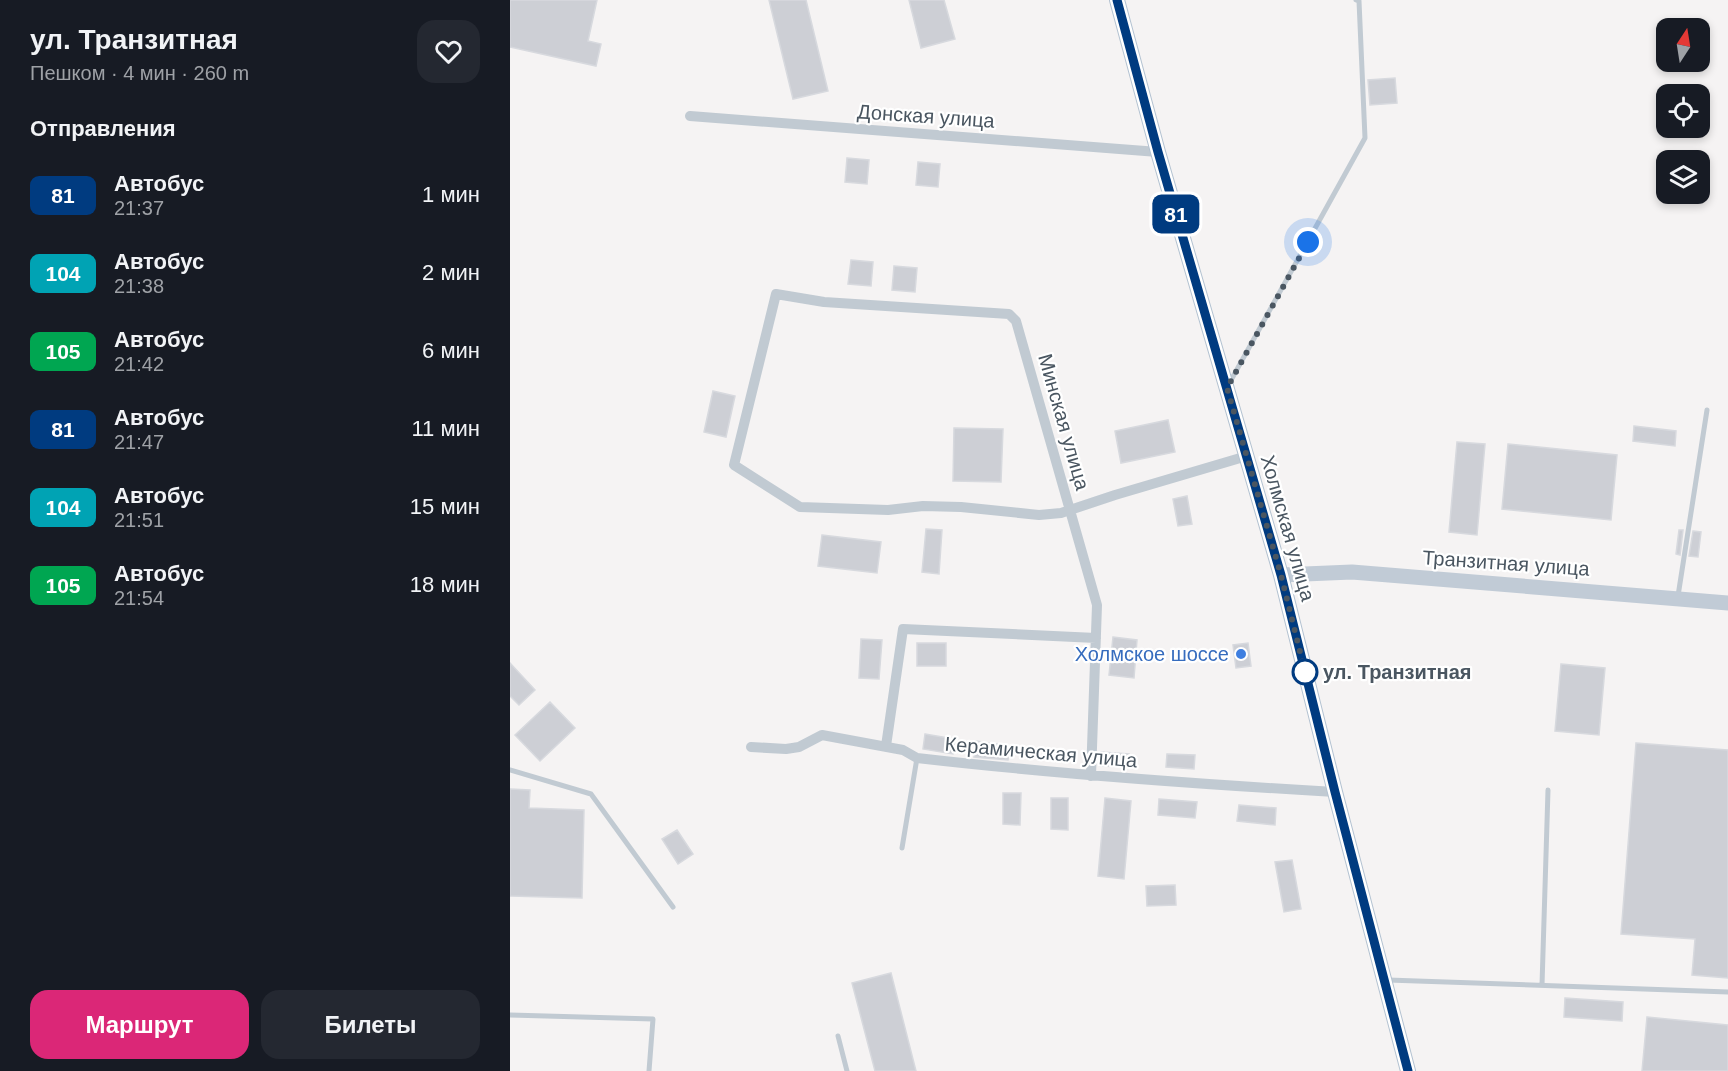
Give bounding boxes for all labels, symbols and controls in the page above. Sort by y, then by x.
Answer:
north arrow [1656,18,1710,72]
map controls [1656,18,1710,204]
button: heart [417,20,480,83]
text: ул. Транзитная [30,24,238,55]
text: Пешком · 4 мин · 260 m [30,62,249,84]
button: locate [1656,84,1710,138]
street label: Донская улица [857,100,996,132]
text: Отправления [30,116,176,141]
button: layers [1656,150,1710,204]
text: Автобус [114,171,204,196]
text: 1 мин [422,182,480,207]
text: 81 [51,184,75,207]
line badge: 81 [1149,194,1203,234]
text: 21:37 [114,197,164,219]
text: 81 [1164,203,1188,226]
your location [1293,227,1323,257]
text: Автобус [114,249,204,274]
text: 2 мин [422,260,480,285]
text: 104 [45,262,81,285]
text: 21:38 [114,275,164,297]
text: Автобус [114,327,204,352]
text: 6 мин [422,338,480,363]
text: 105 [45,340,81,363]
street label: Минская улица [1034,351,1094,493]
text: 21:42 [114,353,164,375]
text: Автобус [114,405,204,430]
text: 11 мин [411,416,480,441]
text: 81 [51,418,75,441]
text: 21:47 [114,431,164,453]
street label: Холмская улица [1257,452,1320,604]
text: Автобус [114,483,204,508]
text: 15 мин [410,494,480,519]
text: 104 [45,496,81,519]
text: 21:51 [114,509,164,531]
street label: Транзитная улица [1422,546,1591,580]
text: Автобус [114,561,204,586]
text: 18 мин [410,572,480,597]
text: 105 [45,574,81,597]
text: 21:54 [114,587,164,609]
place label: Холмское шоссе [1075,643,1229,665]
marker: Холмское шоссе [1234,647,1248,661]
marker: ул. Транзитная [1292,659,1318,685]
place label: ул. Транзитная [1323,661,1471,683]
street label: Керамическая улица [944,733,1139,771]
button: Маршрут [30,990,249,1059]
button: Билеты [261,990,480,1059]

